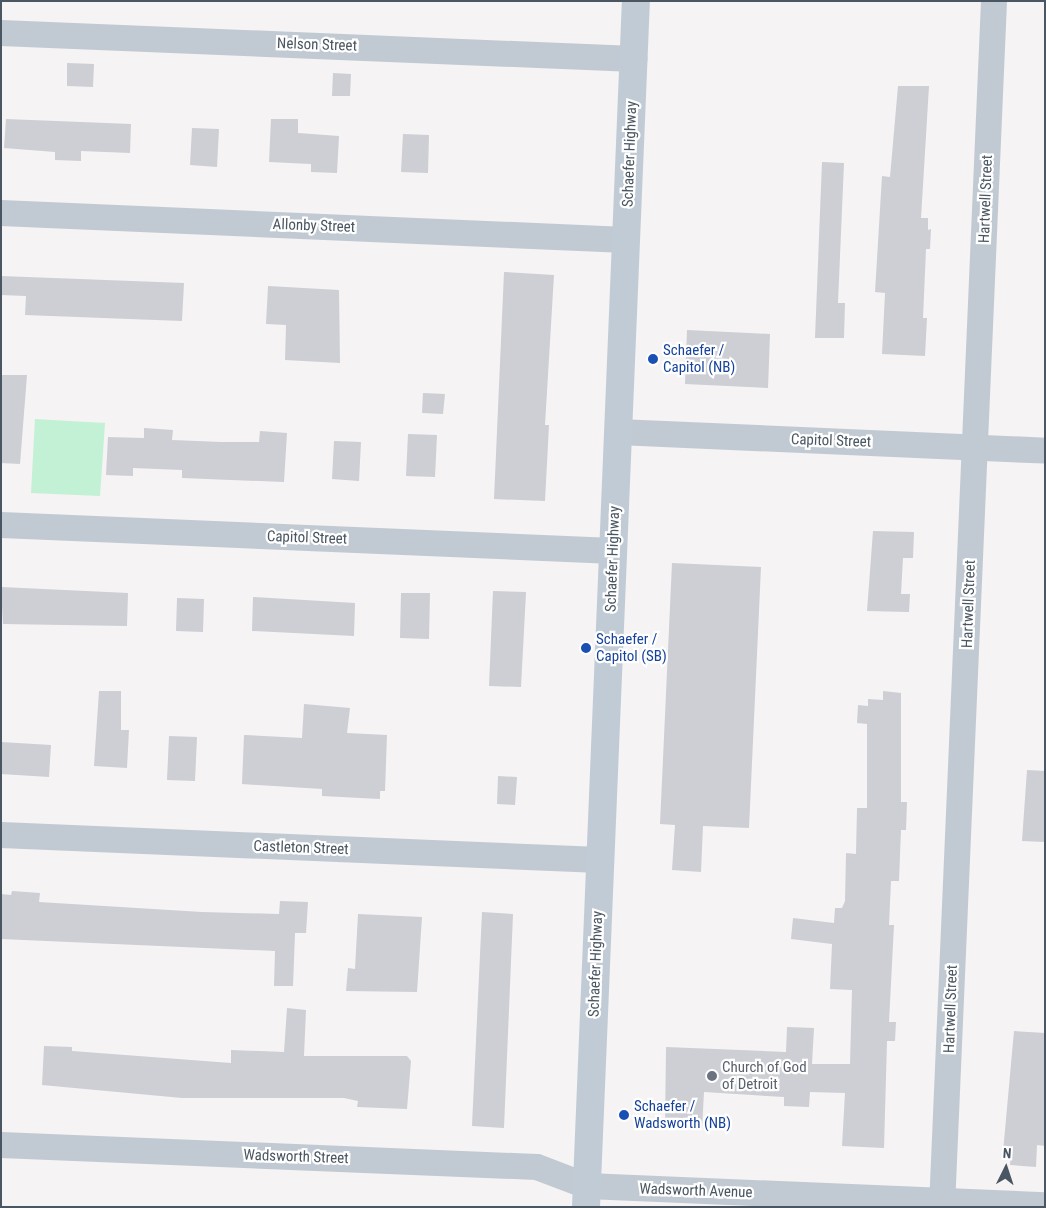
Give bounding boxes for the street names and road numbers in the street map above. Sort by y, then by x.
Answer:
street label: Nelson Street [277,35,357,55]
street label: Schaefer Highway [619,101,641,207]
street label: Hartwell Street [975,155,997,243]
street label: Allonby Street [272,216,356,236]
street label: Capitol Street [791,431,871,451]
street label: Schaefer Highway [602,506,624,612]
street label: Capitol Street [267,528,347,548]
street label: Hartwell Street [958,560,980,648]
street label: Castleton Street [253,837,349,859]
street label: Schaefer Highway [585,911,607,1017]
street label: Hartwell Street [940,965,962,1053]
street label: Wadsworth Street [243,1146,349,1168]
street label: Wadsworth Avenue [639,1180,753,1202]

